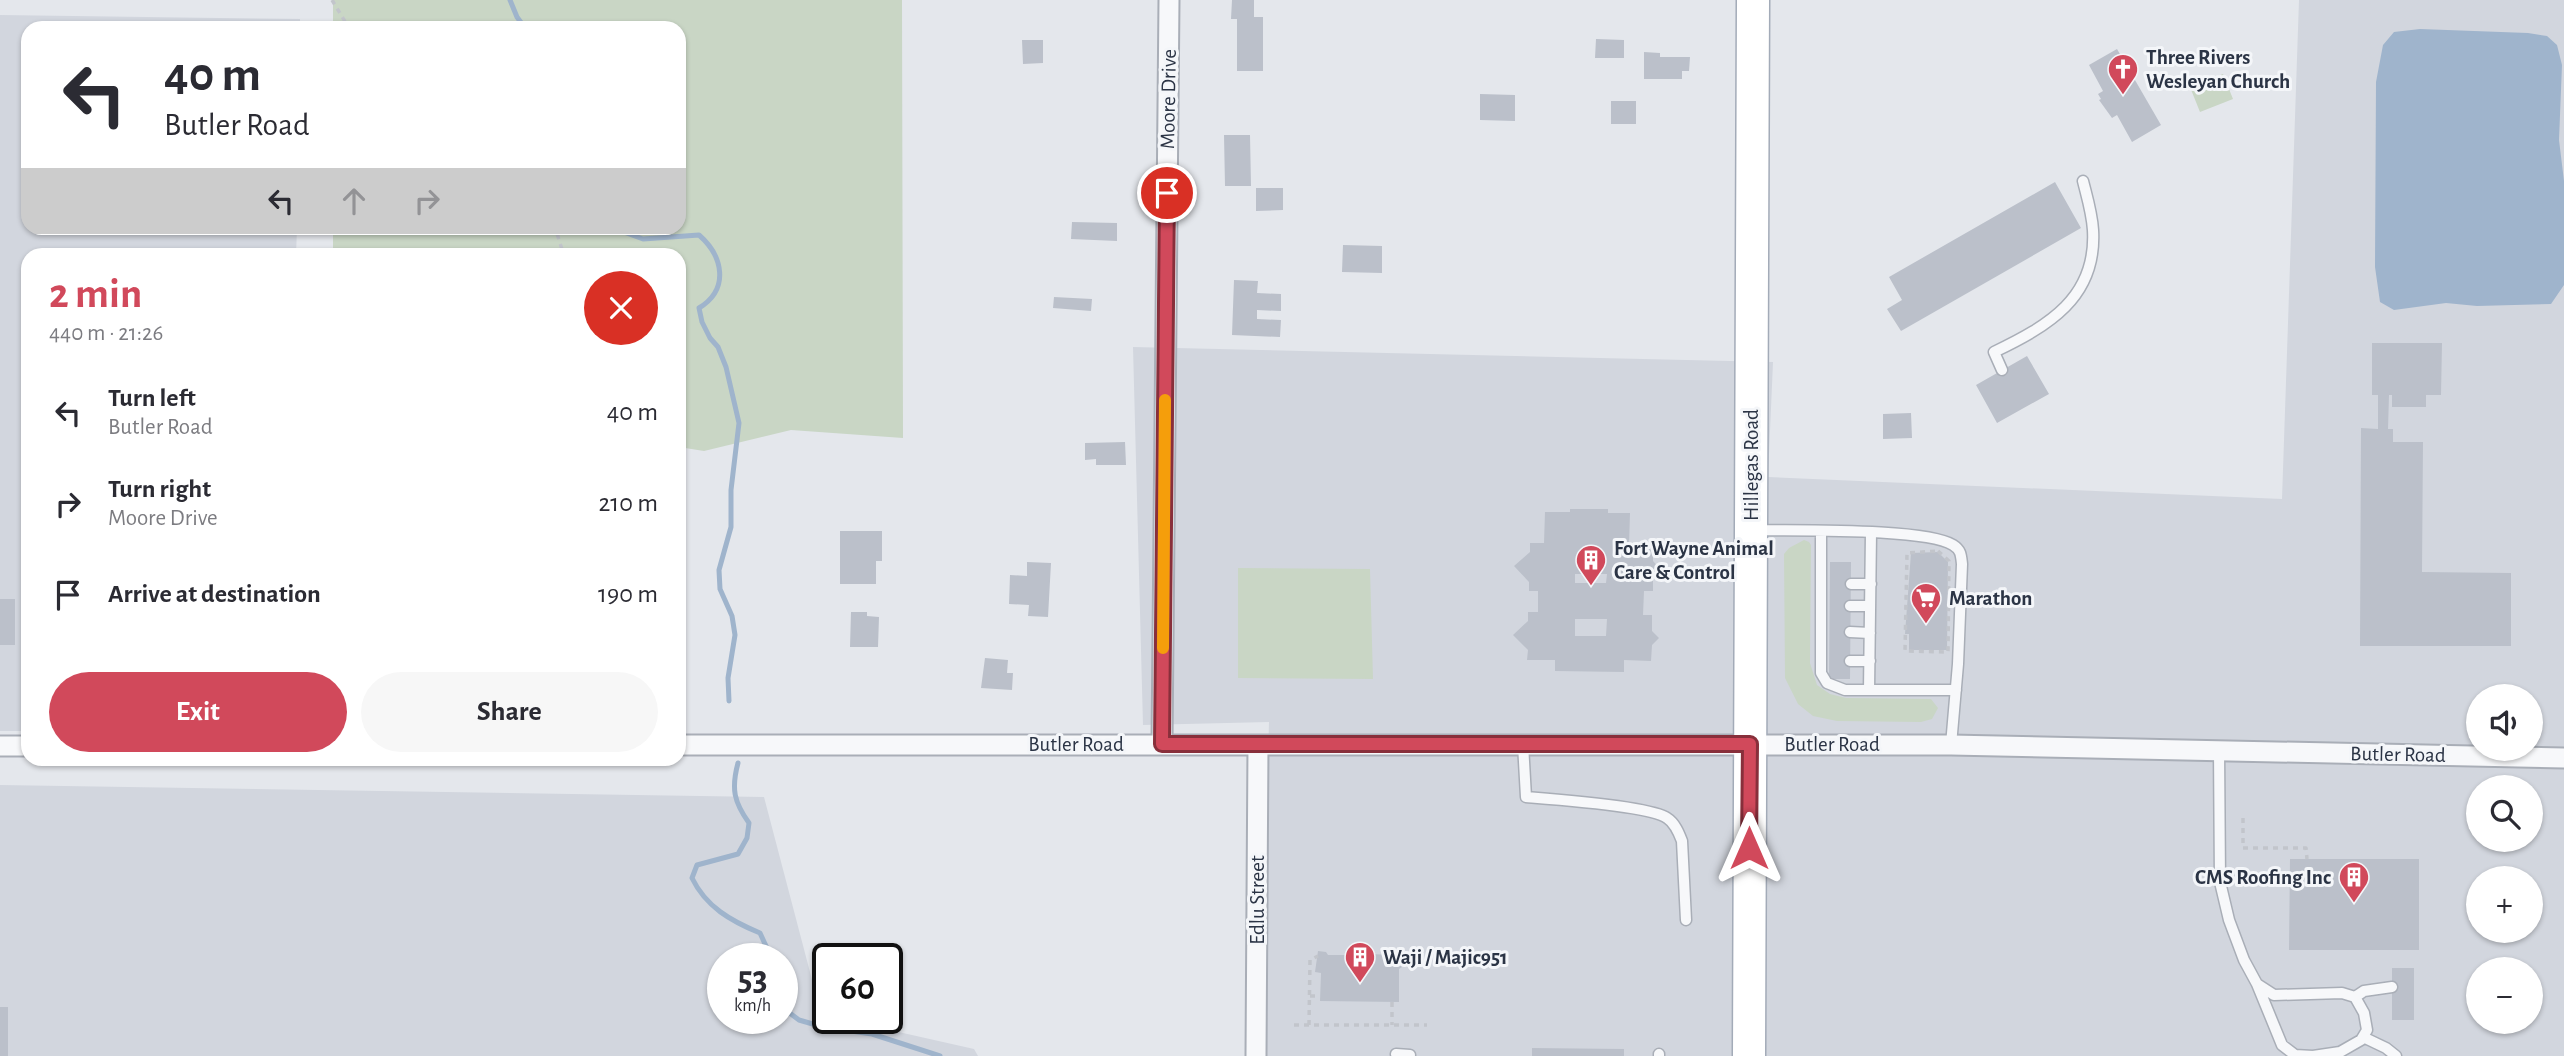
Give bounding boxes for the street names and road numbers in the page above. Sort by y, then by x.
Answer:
street label: Moore Drive [1157,49,1180,149]
street label: Hillegas Road [1741,409,1762,521]
street label: Butler Road [1028,734,1124,755]
street label: Butler Road [1784,734,1880,755]
street label: Butler Road [2350,743,2446,766]
street label: Edlu Street [1247,855,1268,945]

